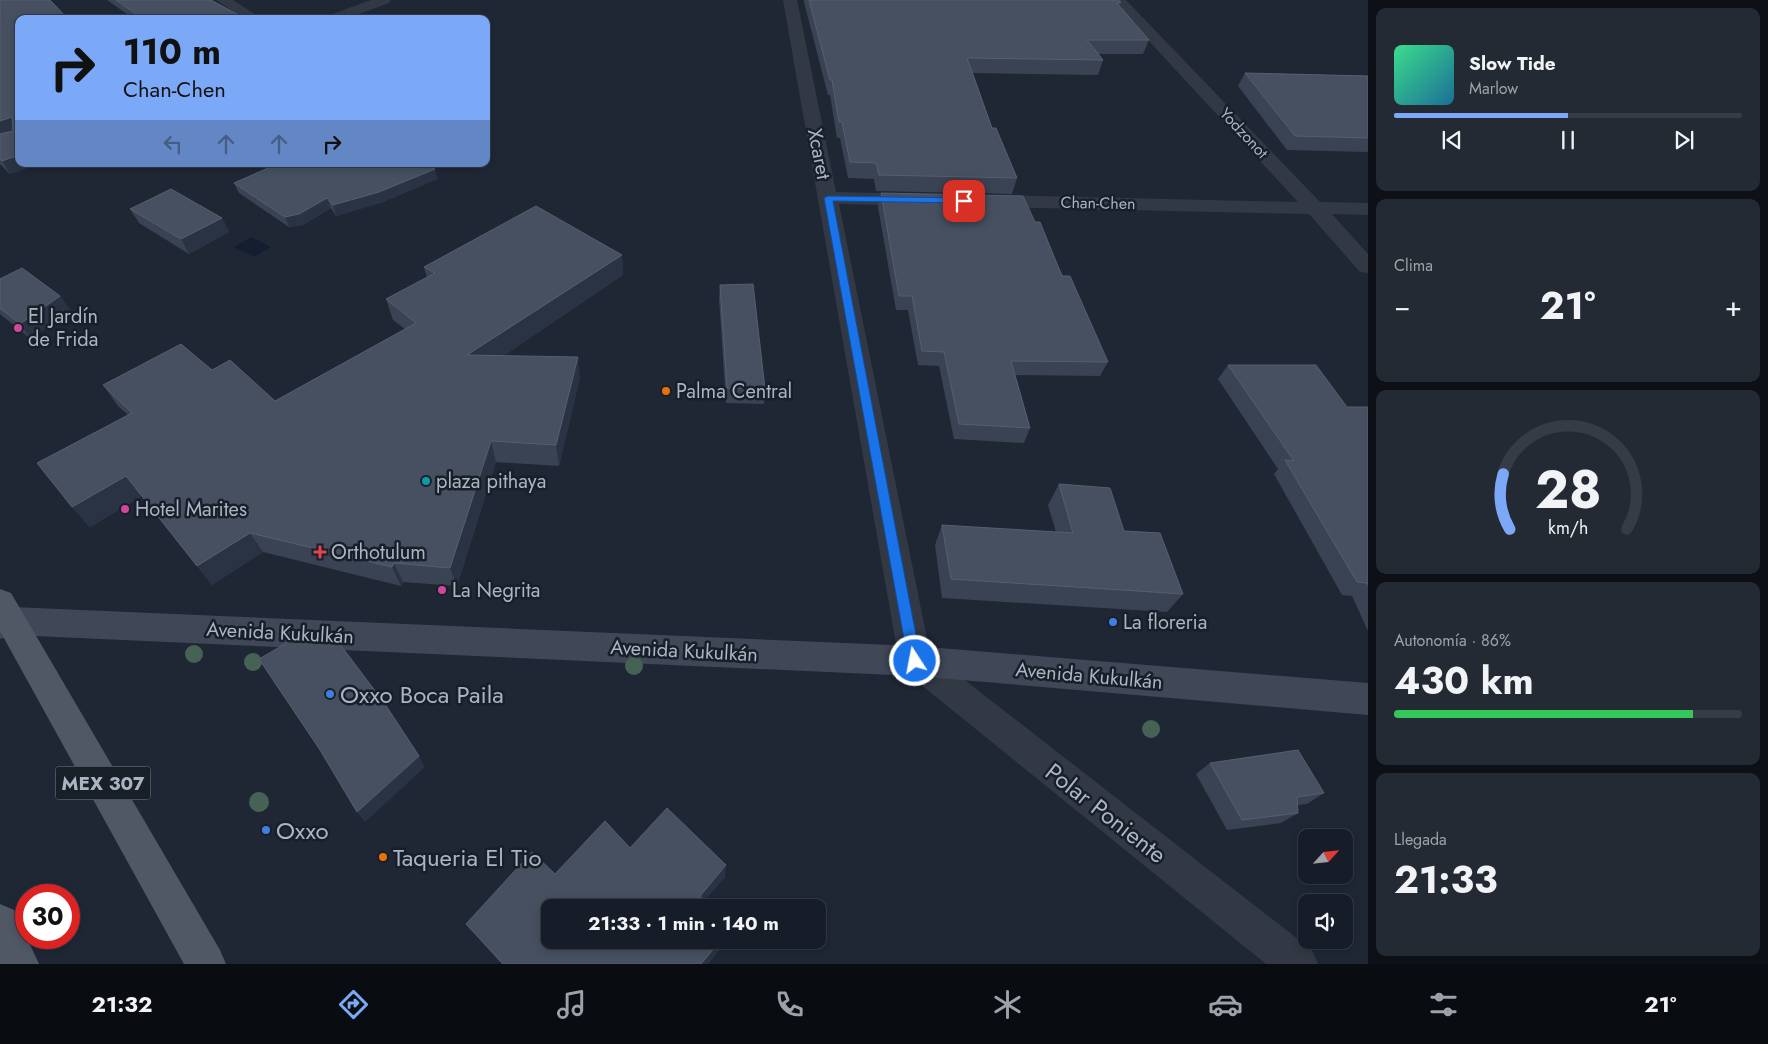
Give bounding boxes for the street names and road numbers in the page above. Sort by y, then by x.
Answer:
street label: Yodzonot [1214,102,1274,164]
street label: Xcaret [800,126,838,182]
street label: Chan-Chen [1060,191,1136,215]
street label: Avenida Kukulkán [206,615,354,651]
street label: Avenida Kukulkán [610,633,758,669]
street label: Avenida Kukulkán [1014,655,1164,697]
street label: Polar Poniente [1038,754,1174,872]
road number: MEX 307 [56,766,150,800]

